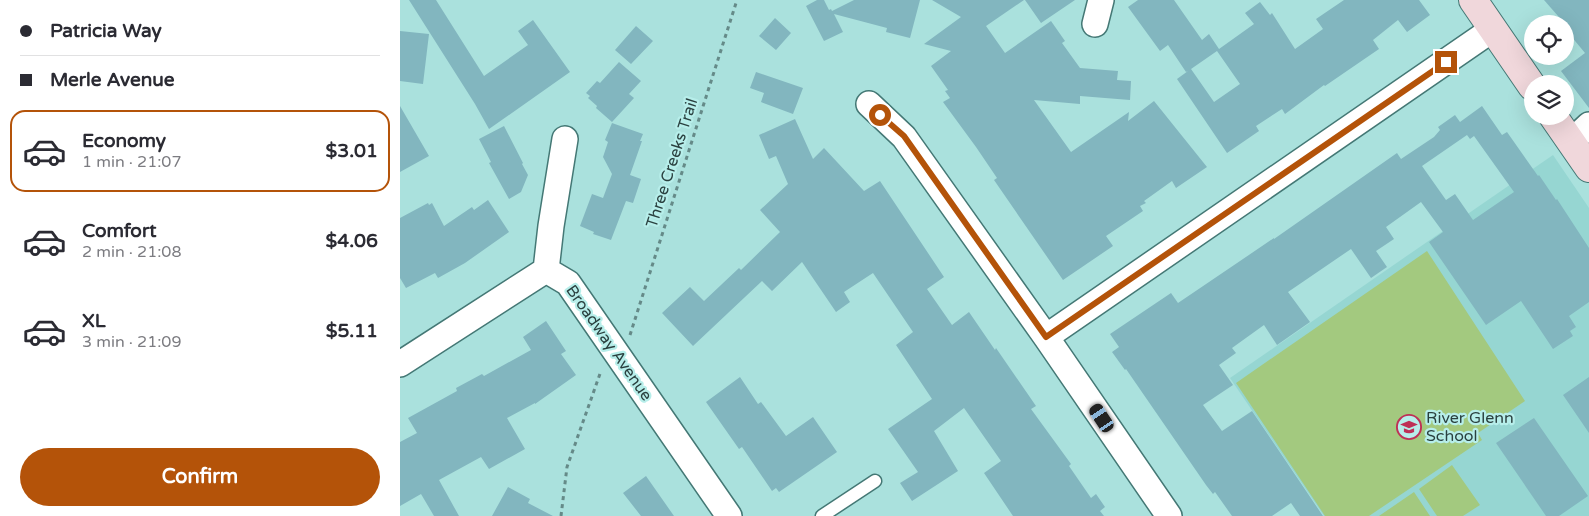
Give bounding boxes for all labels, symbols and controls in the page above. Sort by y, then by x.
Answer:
map controls [1524,15,1574,125]
button: locate [1524,15,1574,65]
text: Patricia Way [50,20,162,42]
route end [1435,51,1457,73]
text: Merle Avenue [50,69,175,91]
button: layers [1524,75,1574,125]
street label: Three Creeks Trail [642,96,702,230]
route start [869,104,891,126]
icon: car [22,129,67,174]
text: Economy [82,130,166,152]
text: $3.01 [326,140,378,162]
text: 1 min · 21:07 [82,152,181,172]
icon: car [22,219,67,264]
text: Comfort [82,220,156,242]
text: $4.06 [326,230,378,252]
text: 2 min · 21:08 [82,242,181,262]
street label: Broadway Avenue [561,281,657,405]
icon: car [22,309,67,354]
text: XL [82,310,106,332]
text: $5.11 [326,320,378,342]
text: 3 min · 21:09 [82,332,181,352]
car [1087,401,1116,435]
place label: River Glenn School [1426,408,1514,446]
school or university icon: River Glenn School [1396,414,1422,440]
button: Confirm [20,448,380,506]

